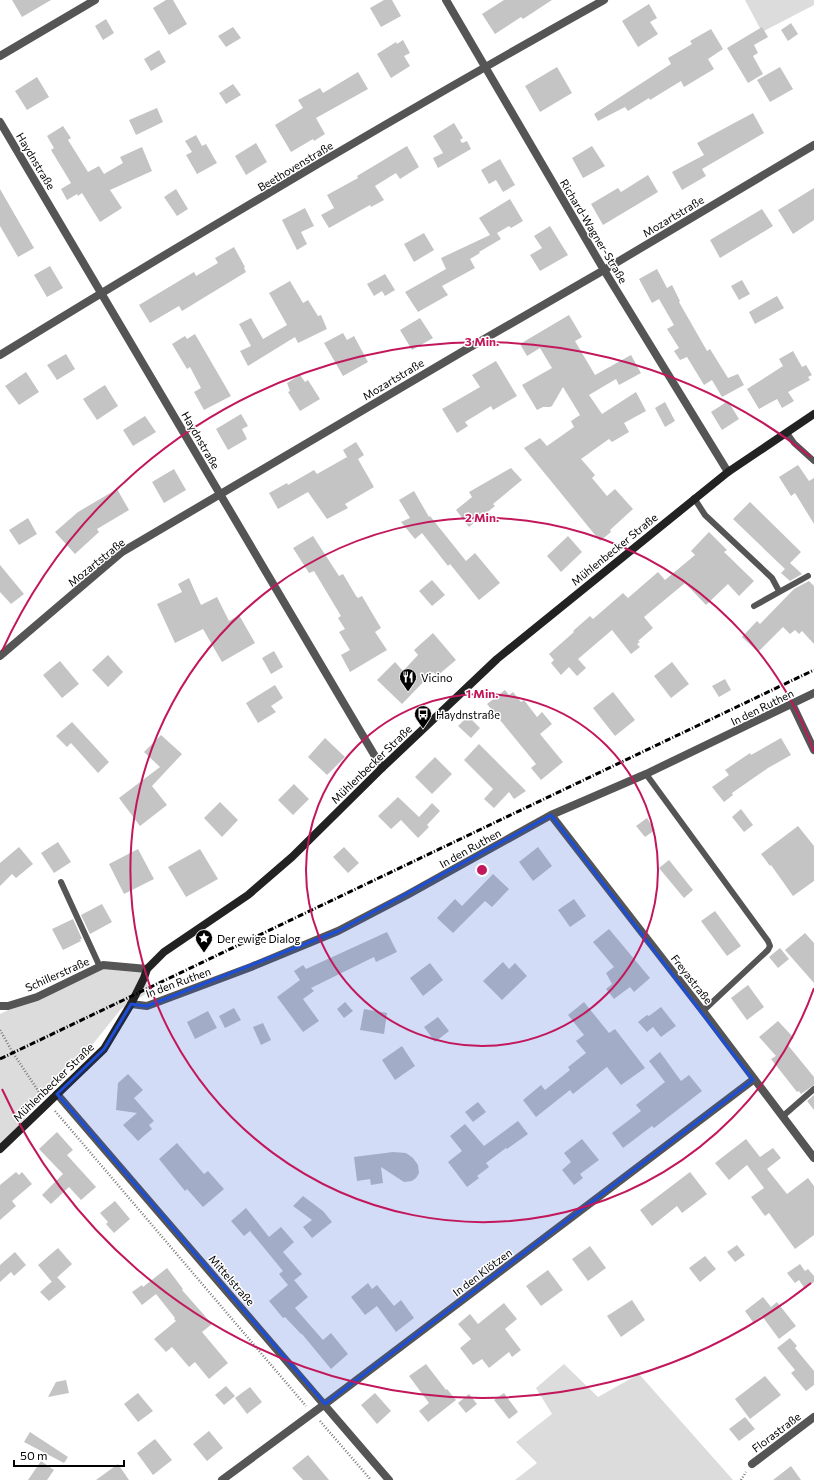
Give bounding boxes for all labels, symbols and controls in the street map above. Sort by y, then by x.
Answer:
street label: Haydnstraße [14,130,58,192]
street label: Beethovenstraße [255,138,335,194]
street label: Richard-Wagner-Straße [558,177,630,286]
street label: Mozartstraße [640,193,706,239]
text: 3 Min. [465,334,499,348]
street label: Mozartstraße [360,356,426,402]
street label: Haydnstraße [179,409,223,471]
text: 2 Min. [465,510,499,524]
street label: Mühlenbecker Straße [568,510,660,588]
street label: Mozartstraße [65,535,127,589]
restaurant icon: Vicino [398,667,418,692]
place label: Vicino [421,671,453,684]
text: 1 Min. [466,686,498,700]
street label: In den Ruthen [728,686,796,728]
bus stop icon: Haydnstraße [413,704,433,729]
place label: Haydnstraße [436,708,500,721]
street label: Mühlenbecker Straße [328,722,414,806]
street label: In den Ruthen [437,826,503,870]
centre of rings [475,863,489,877]
place icon: Der ewige Dialog [194,928,214,953]
place label: Der ewige Dialog [217,932,301,945]
street label: Freyastraße [669,952,716,1007]
street label: Schillerstraße [23,954,91,994]
street label: In den Ruthen [144,964,212,1000]
street label: Mühlenbecker Straße [10,1040,96,1124]
street label: In den Klötzen [450,1246,514,1298]
street label: Mittelstraße [206,1252,258,1308]
street label: Florastraße [749,1409,803,1455]
scale bar [14,1442,124,1468]
text: 50 m [20,1448,48,1462]

